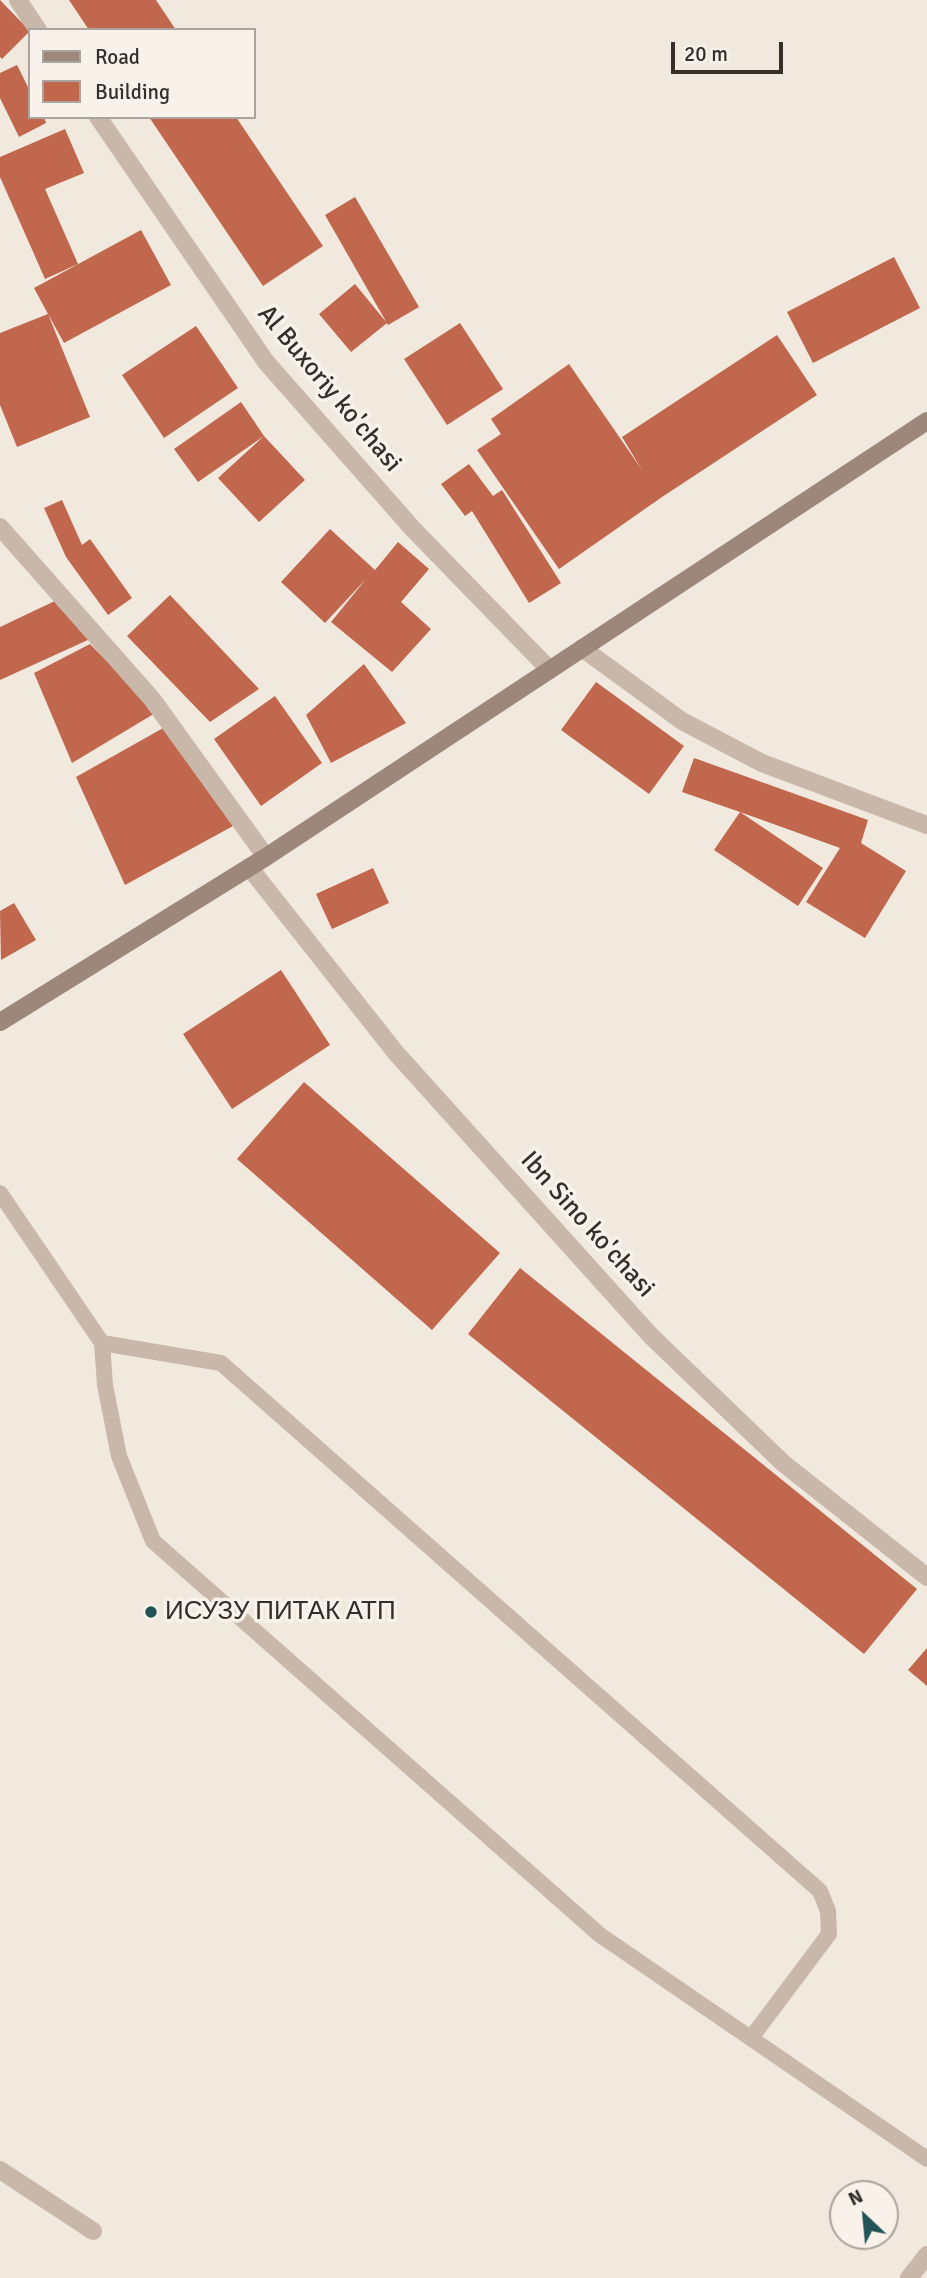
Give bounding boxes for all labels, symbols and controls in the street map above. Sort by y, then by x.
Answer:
legend [28,28,256,119]
scale bar [675,28,787,72]
text: 20 m [684,41,728,67]
text: Road [95,44,140,70]
text: Building [95,79,170,105]
street label: Al Buxoriy ko'chasi [250,299,408,479]
street label: Ibn Sino ko'chasi [513,1146,661,1304]
place label: ИСУЗУ ПИТАК АТП [165,1596,396,1628]
marker: ИСУЗУ ПИТАК АТП [143,1604,159,1620]
north arrow [829,2180,899,2250]
text: N [844,2184,867,2212]

